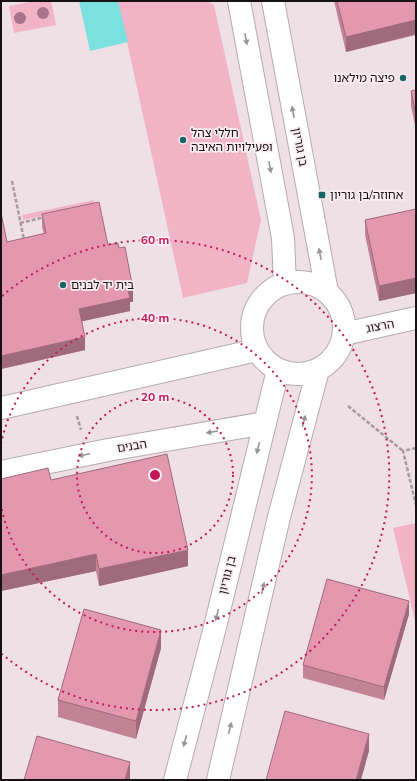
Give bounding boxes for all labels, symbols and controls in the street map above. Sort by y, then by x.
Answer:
one-way arrow [243,33,249,45]
place label: פיצה מילאנו [333,70,395,85]
marker: פיצה מילאנו [398,73,408,83]
one-way arrow [290,106,296,118]
place label: חללי צהל ופעילויות האיבה [191,125,273,154]
street label: בן גוריון [289,126,312,168]
marker: חללי צהל ופעילויות האיבה [178,135,188,145]
one-way arrow [267,161,273,173]
place label: אחוזה/בן גוריון [330,187,404,202]
marker: אחוזה/בן גוריון [317,190,327,200]
text: 60 m [141,232,169,247]
one-way arrow [317,248,323,260]
place label: בית יד לבנים [71,277,134,292]
marker: בית יד לבנים [58,280,68,290]
text: 40 m [141,310,169,325]
street label: הרצוג [364,315,395,336]
text: 20 m [141,389,169,404]
one-way arrow [301,415,307,427]
one-way arrow [206,430,218,436]
street label: הבנים [116,436,148,455]
one-way arrow [255,442,261,454]
one-way arrow [78,452,90,458]
centre of rings [148,468,162,482]
street label: בן גוריון [214,554,239,596]
one-way arrow [260,582,266,594]
one-way arrow [214,609,220,622]
one-way arrow [227,722,233,735]
one-way arrow [182,735,188,747]

